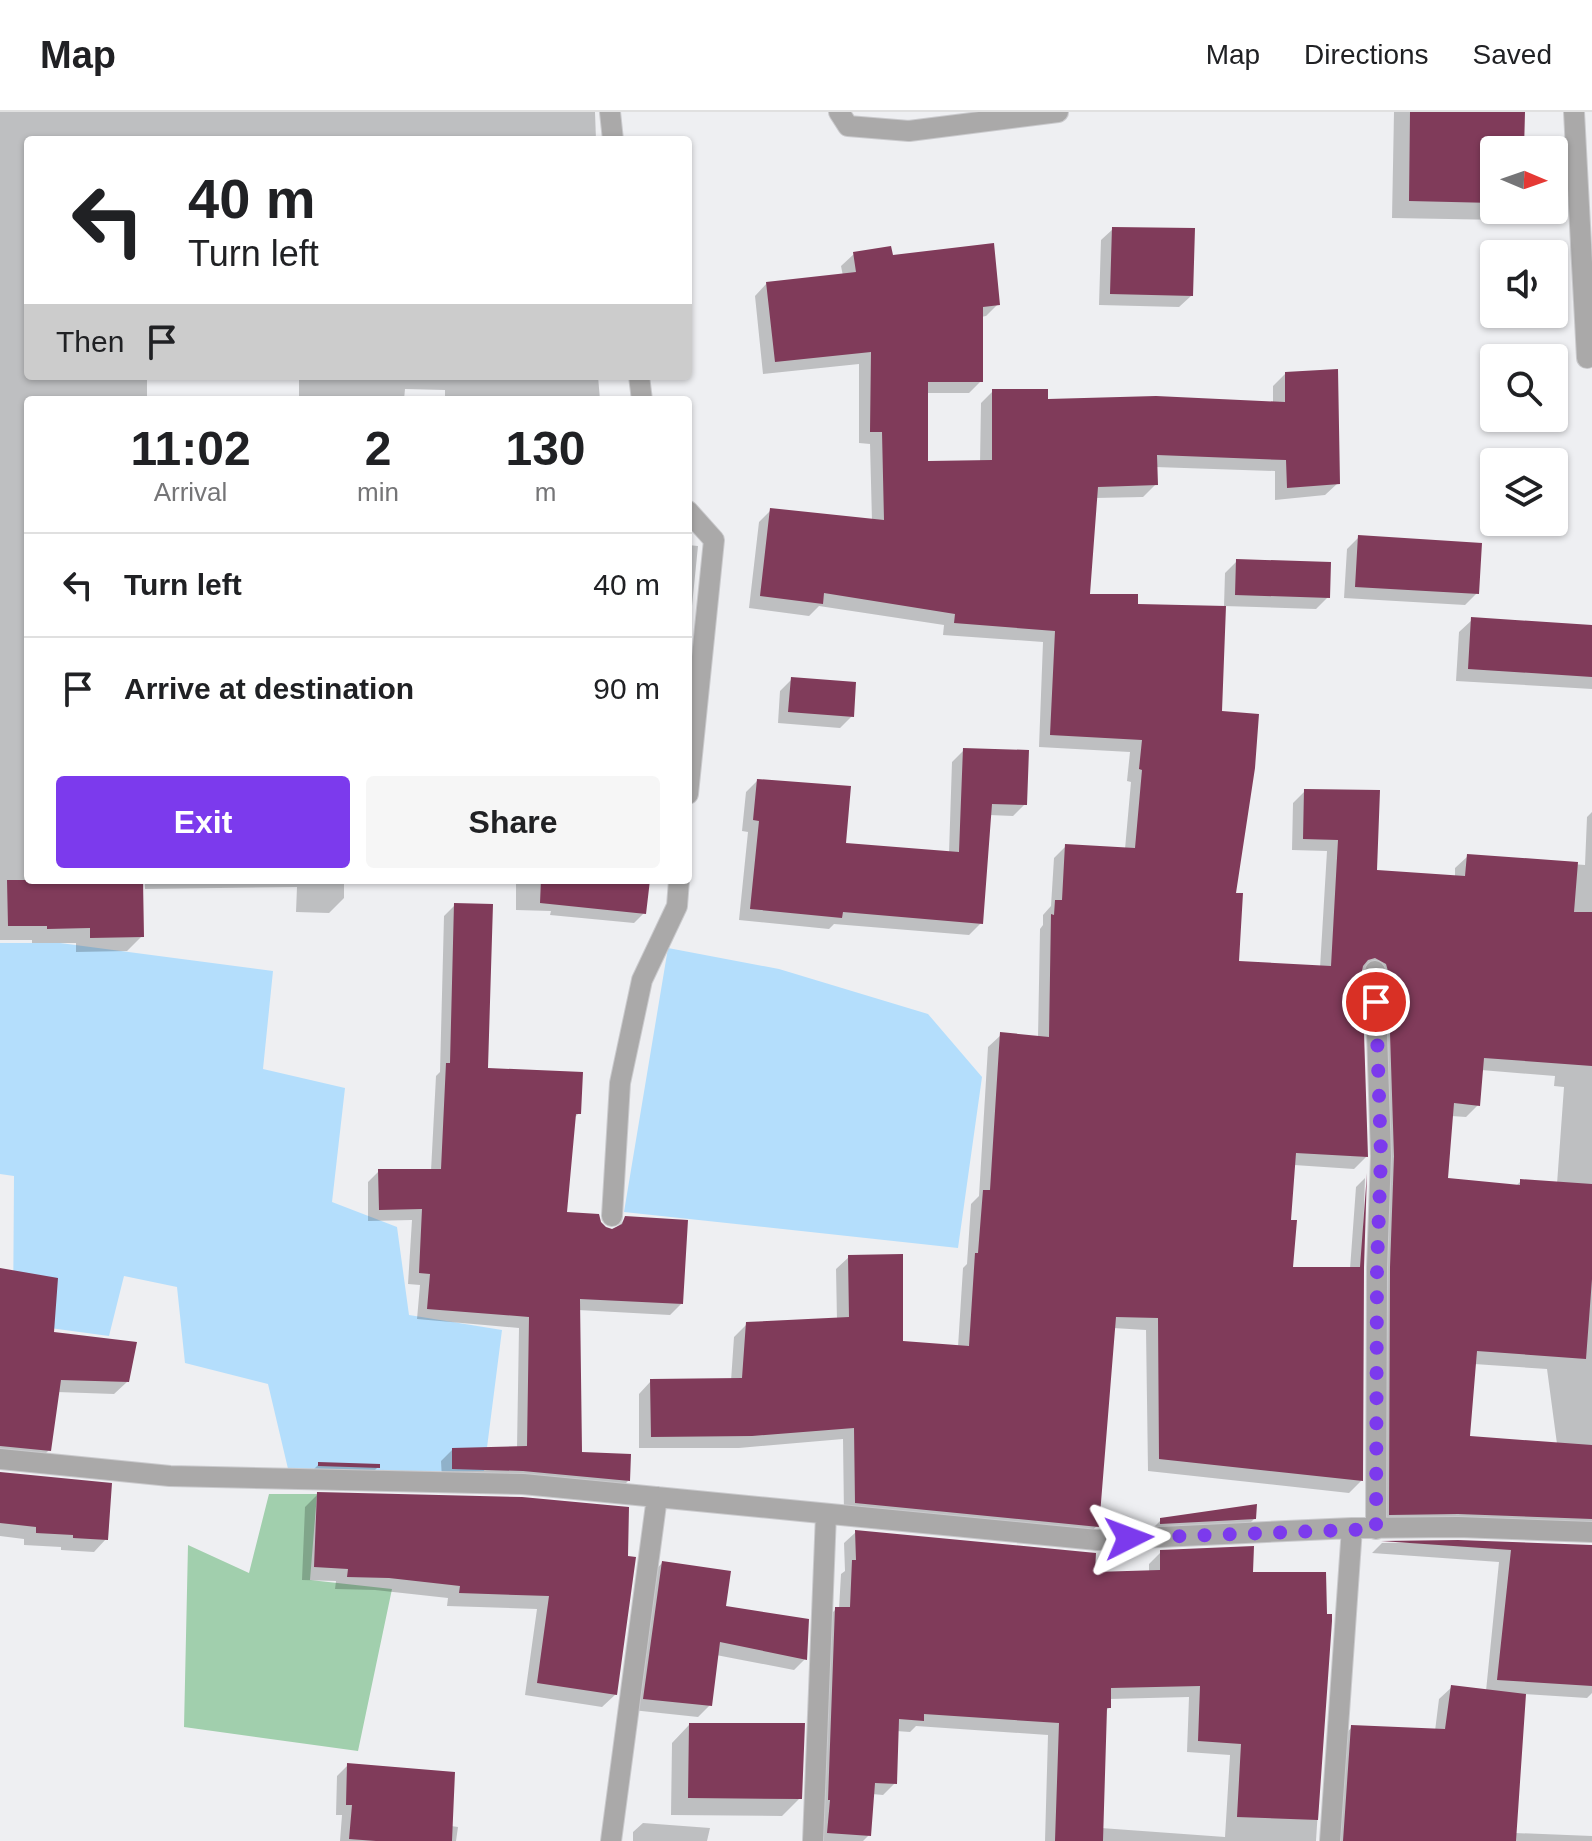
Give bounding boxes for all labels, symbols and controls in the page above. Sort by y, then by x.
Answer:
text: Map [40,34,116,76]
text: Map [1206,39,1260,70]
text: Directions [1304,39,1429,70]
text: Saved [1473,39,1552,70]
north arrow [1480,136,1568,224]
map controls [1480,136,1568,536]
text: 40 m [188,167,316,230]
icon: left [56,168,160,272]
text: Turn left [188,233,319,274]
button: sound [1480,240,1568,328]
icon: arrive [140,320,184,364]
text: Then [56,325,124,358]
button: search [1480,344,1568,432]
text: 11:02 [130,422,251,475]
text: 2 [365,422,391,475]
text: 130 [505,422,586,475]
button: layers [1480,448,1568,536]
text: Arrival [154,477,227,507]
text: min [357,477,399,507]
text: m [535,477,556,507]
icon: left [56,563,100,607]
text: Turn left [124,568,242,601]
text: 40 m [593,568,660,601]
icon: arrive [56,667,100,711]
text: Arrive at destination [124,672,414,705]
text: 90 m [593,672,660,705]
button: Exit [56,776,350,868]
button: Share [366,776,660,868]
pin [1342,968,1410,1036]
icon: arrive [1354,980,1398,1024]
position arrow [1087,1496,1171,1580]

